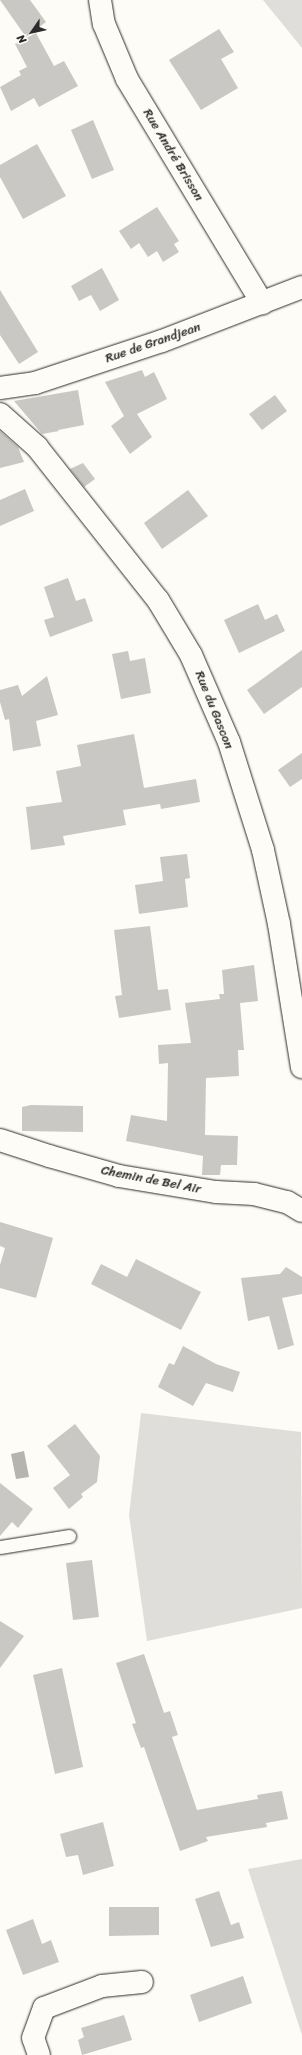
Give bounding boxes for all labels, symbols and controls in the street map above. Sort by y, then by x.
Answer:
north arrow [12,12,52,52]
text: N [12,31,32,47]
street label: Rue André Brisson [139,106,207,204]
street label: Rue de Grandjean [103,319,203,367]
street label: Rue du Gascon [191,669,237,751]
street label: Chemin de Bel Air [99,1163,203,1197]

